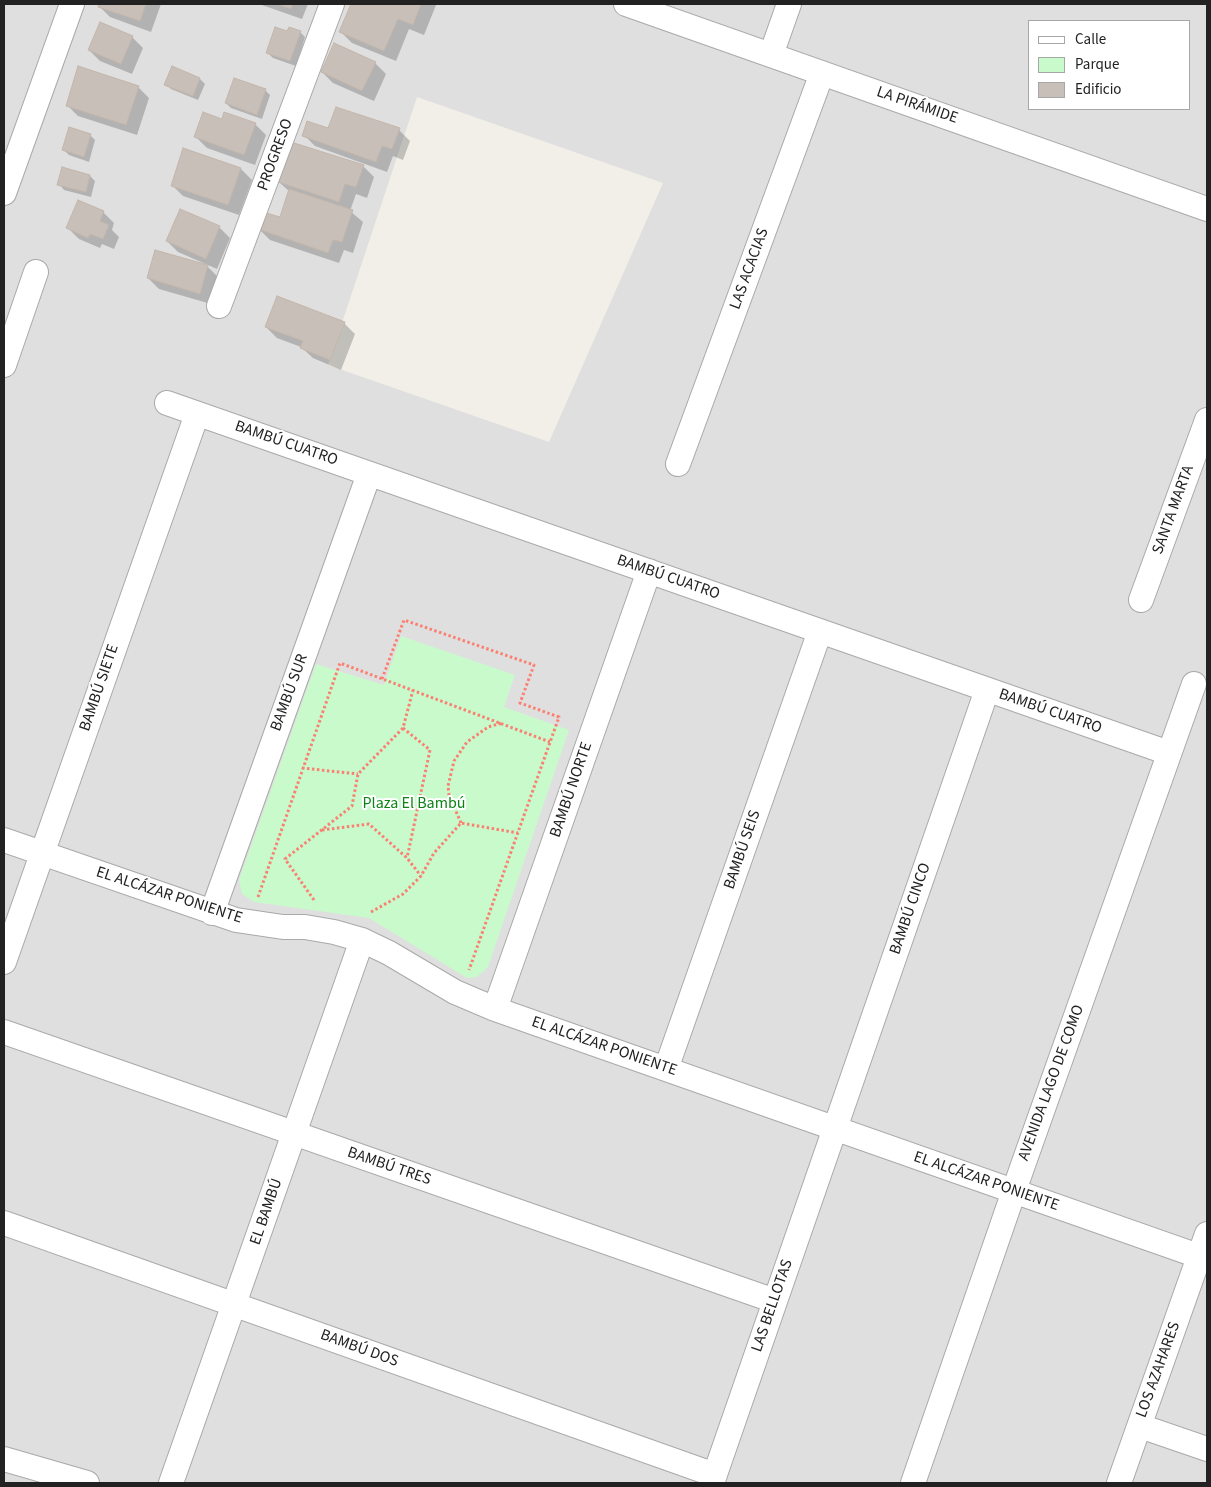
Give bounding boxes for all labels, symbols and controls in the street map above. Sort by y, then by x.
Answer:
legend [1028,20,1191,110]
text: Calle [1075,29,1106,50]
text: Parque [1075,54,1119,75]
text: Edificio [1075,79,1122,100]
street label: LA PIRÁMIDE [874,83,960,129]
street label: PROGRESO [254,116,298,194]
street label: LAS ACACIAS [726,226,774,312]
street label: BAMBÚ CUATRO [232,417,340,471]
street label: SANTA MARTA [1149,463,1199,557]
street label: BAMBÚ CUATRO [614,551,722,605]
street label: BAMBÚ SIETE [76,642,124,734]
street label: BAMBÚ SUR [267,652,313,734]
street label: BAMBÚ CUATRO [996,685,1104,739]
street label: BAMBÚ NORTE [547,740,597,840]
park label: Plaza El Bambú [363,794,465,814]
street label: BAMBÚ SEIS [721,808,765,892]
street label: BAMBÚ CINCO [886,861,936,957]
street label: EL ALCÁZAR PONIENTE [93,863,245,929]
street label: AVENIDA LAGO DE COMO [1015,1003,1089,1163]
street label: EL ALCÁZAR PONIENTE [529,1013,679,1081]
street label: BAMBÚ TRES [345,1144,433,1190]
street label: EL ALCÁZAR PONIENTE [911,1148,1061,1216]
street label: EL BAMBÚ [247,1176,287,1248]
street label: LAS BELLOTAS [748,1257,798,1355]
street label: LOS AZAHARES [1133,1319,1185,1421]
street label: BAMBÚ DOS [317,1326,401,1372]

